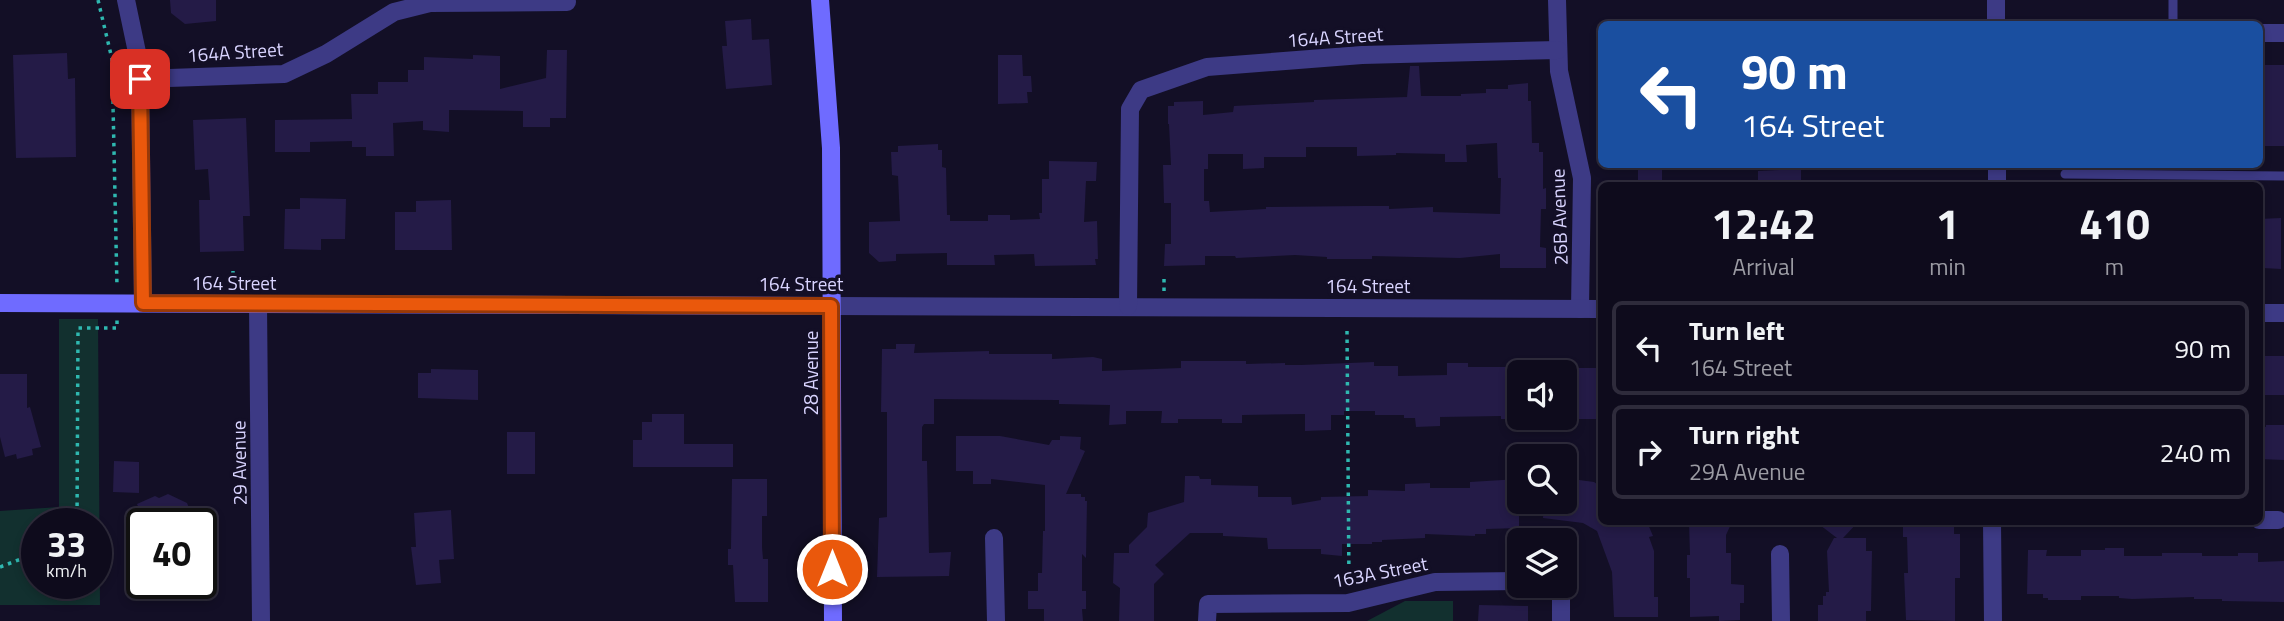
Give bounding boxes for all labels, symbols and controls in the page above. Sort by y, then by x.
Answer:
street label: 164A Street [1286,19,1384,54]
text: 90 m [1741,33,1848,108]
street label: 164A Street [186,34,284,69]
pin [110,49,170,109]
icon: left [1626,49,1717,140]
icon: arrive [121,60,159,98]
text: 164 Street [1741,101,1884,149]
street label: 26B Avenue [1542,168,1575,266]
text: 12:42 [1711,191,1816,255]
text: 1 [1936,191,1959,255]
text: 410 [2079,191,2150,255]
text: Arrival [1732,249,1795,284]
text: min [1929,249,1966,284]
text: m [2105,249,2124,284]
street label: 164 Street [191,268,277,297]
street label: 164 Street [758,269,844,298]
street label: 164 Street [1325,271,1411,300]
text: Turn left [1689,311,1784,350]
icon: left [1630,329,1668,367]
text: 90 m [2174,329,2231,368]
street label: 28 Avenue [796,331,825,415]
text: 164 Street [1689,350,1792,385]
map controls [1507,360,1577,598]
button: sound [1507,360,1577,430]
text: Turn right [1689,415,1800,454]
street label: 29 Avenue [223,420,254,506]
icon: right [1630,433,1668,471]
text: 240 m [2160,433,2231,472]
button: search [1507,444,1577,514]
text: 29A Avenue [1689,454,1805,489]
speed limit sign: 40 [126,508,217,599]
text: 33 [47,517,86,571]
button: layers [1507,528,1577,598]
position arrow [795,532,869,606]
street label: 163A Street [1330,548,1430,595]
text: km/h [46,557,87,584]

